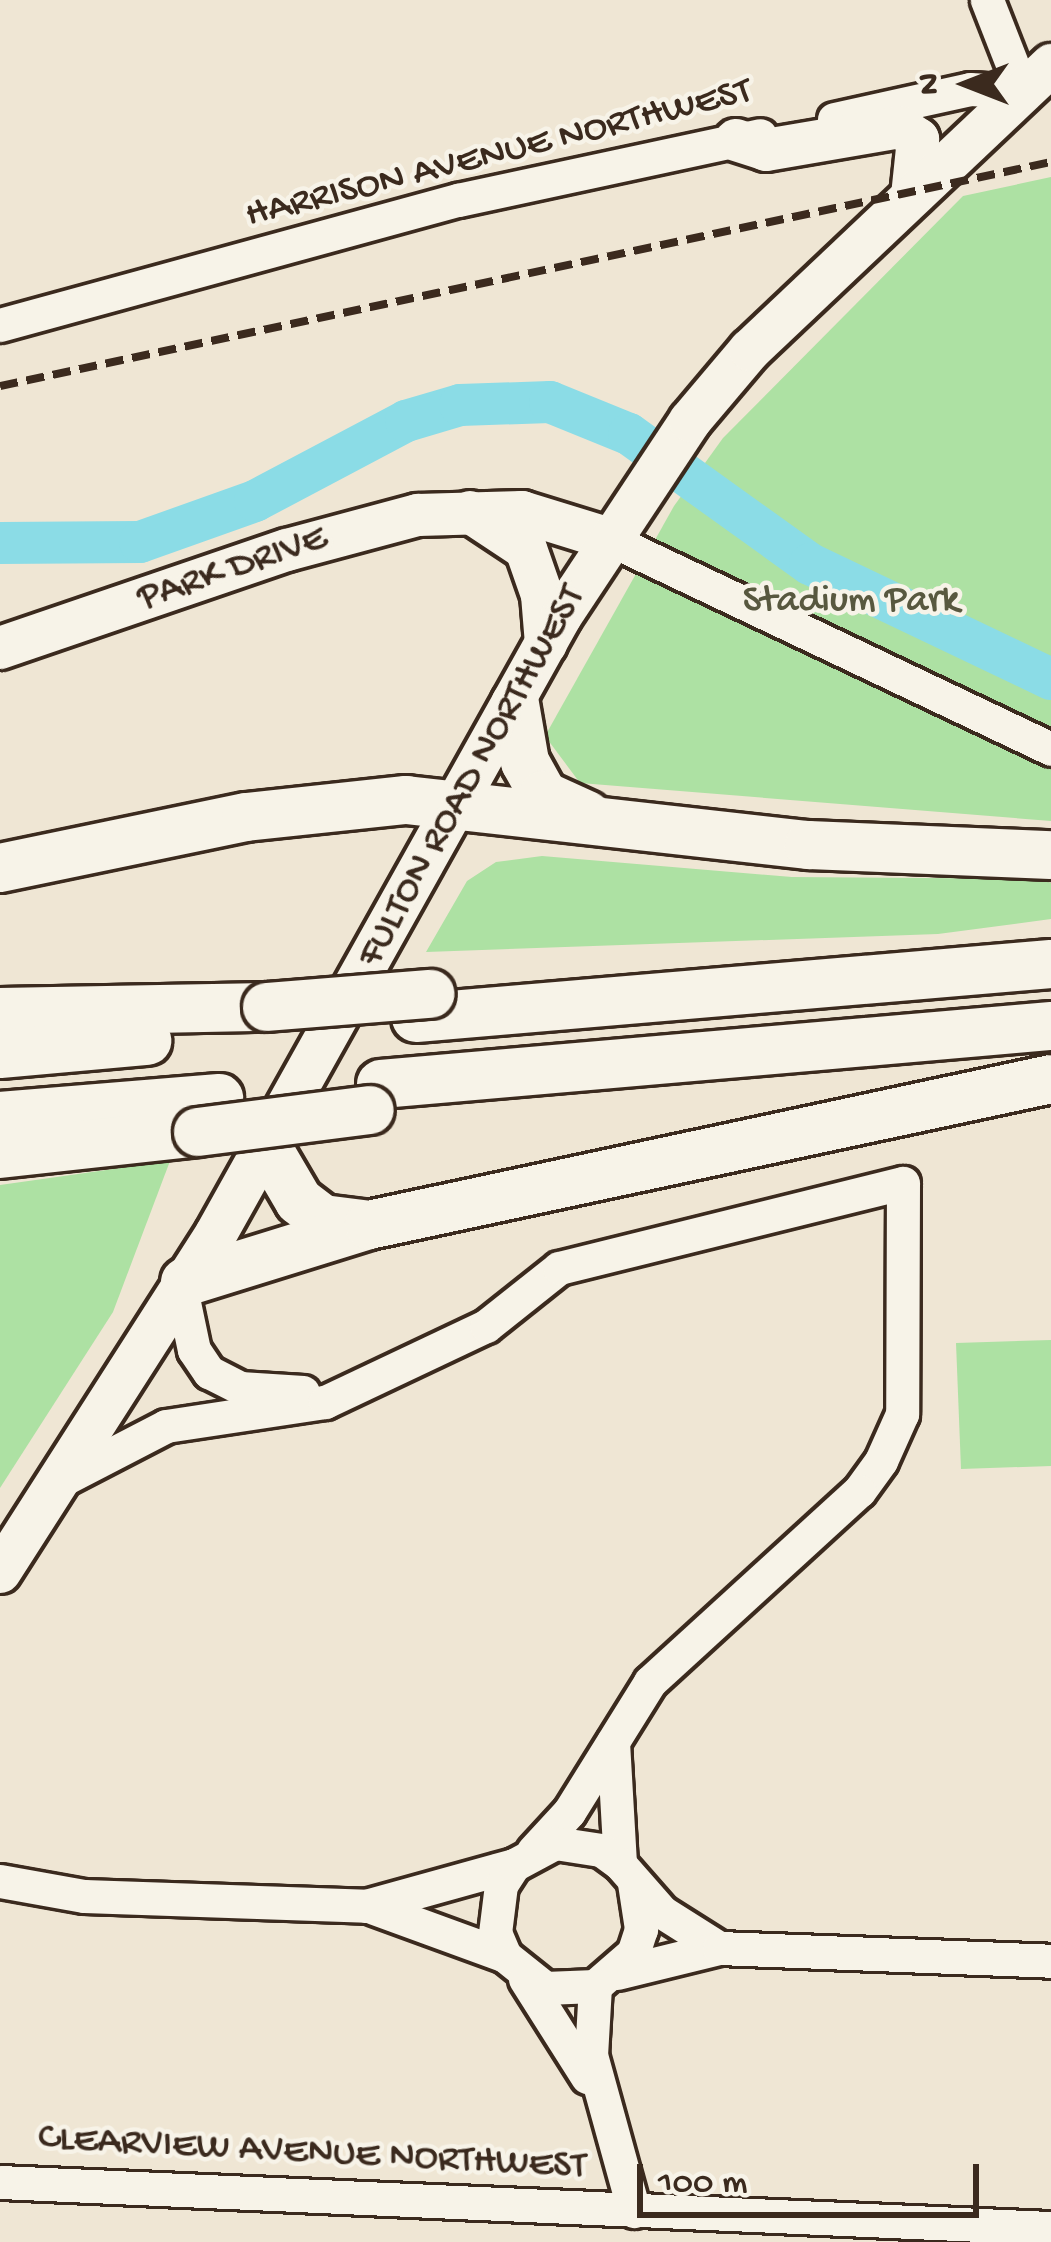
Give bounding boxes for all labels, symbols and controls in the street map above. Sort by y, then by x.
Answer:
north arrow [907,24,1027,144]
street label: HARRISON AVENUE NORTHWEST [241,69,757,241]
text: N [912,73,950,95]
street label: PARK DRIVE [132,516,334,624]
street label: FULTON ROAD NORTHWEST [349,578,597,976]
park label: Stadium Park [743,579,959,625]
street label: CLEARVIEW AVENUE NORTHWEST [37,2116,587,2192]
scale bar [643,2140,985,2214]
text: 100 m [658,2163,748,2206]

